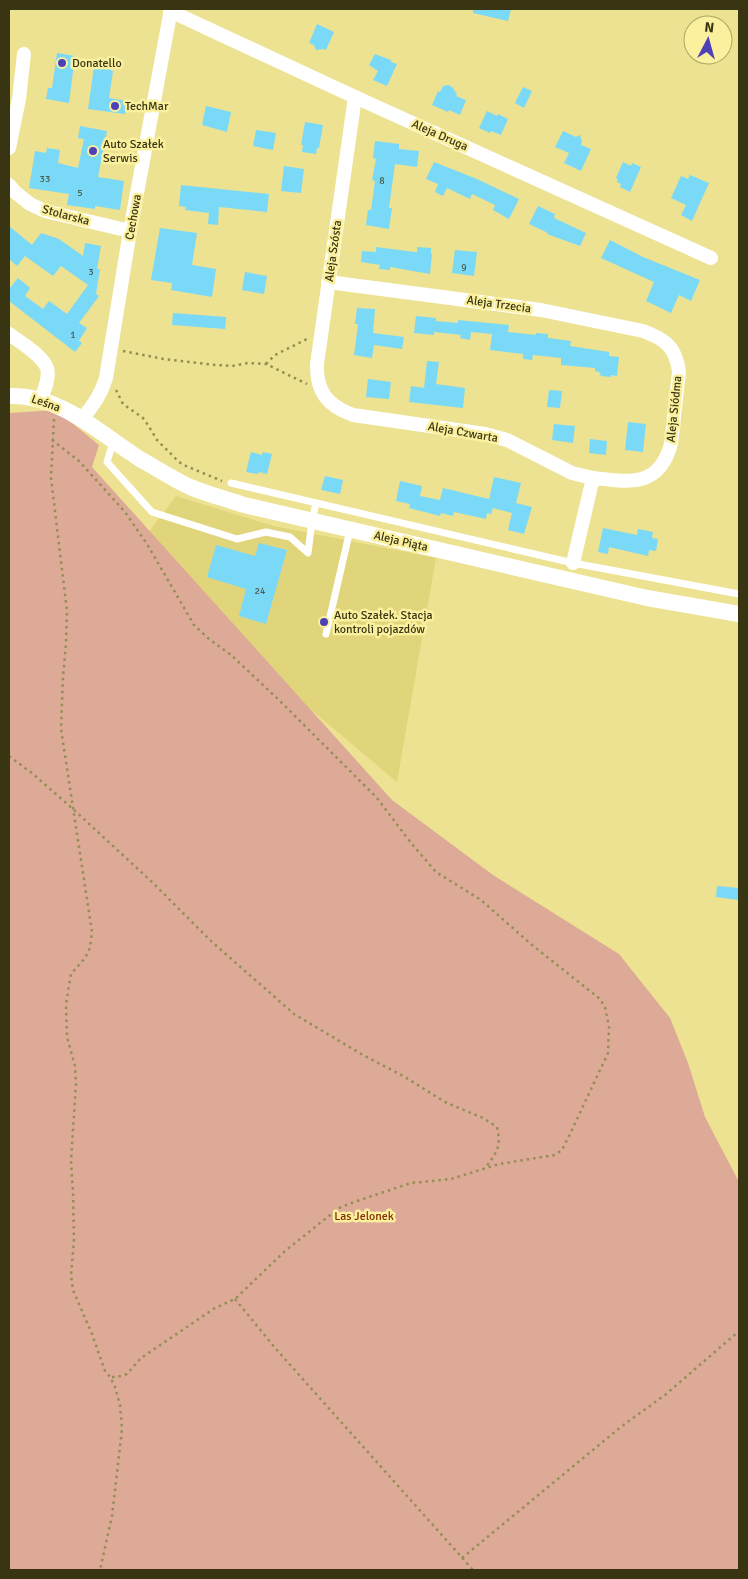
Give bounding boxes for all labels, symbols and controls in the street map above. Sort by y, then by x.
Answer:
north arrow [683,15,733,65]
text: N [704,19,715,37]
place label: Donatello [72,56,122,71]
marker: Donatello [56,57,68,69]
place label: TechMar [125,99,169,114]
marker: TechMar [109,100,121,112]
street label: Aleja Druga [409,116,470,154]
place label: Auto Szałek Serwis [103,137,164,166]
marker: Auto Szałek Serwis [87,145,99,157]
house number: 33 [40,173,50,185]
house number: 8 [379,175,385,187]
house number: 5 [77,187,83,199]
street label: Cechowa [122,193,145,241]
street label: Stolarska [41,202,91,229]
street label: Aleja Szósta [322,219,345,283]
house number: 9 [461,262,467,274]
house number: 3 [88,266,94,278]
street label: Aleja Trzecia [466,293,532,316]
house number: 1 [70,329,76,341]
street label: Aleja Siódma [664,375,685,443]
street label: Leśna [29,392,62,415]
street label: Aleja Czwarta [427,419,499,446]
street label: Aleja Piąta [372,528,429,555]
house number: 24 [255,585,266,597]
place label: Auto Szałek. Stacja kontroli pojazdów [334,608,433,637]
marker: Auto Szałek. Stacja kontroli pojazdów [318,616,330,628]
park label: Las Jelonek [334,1209,394,1224]

